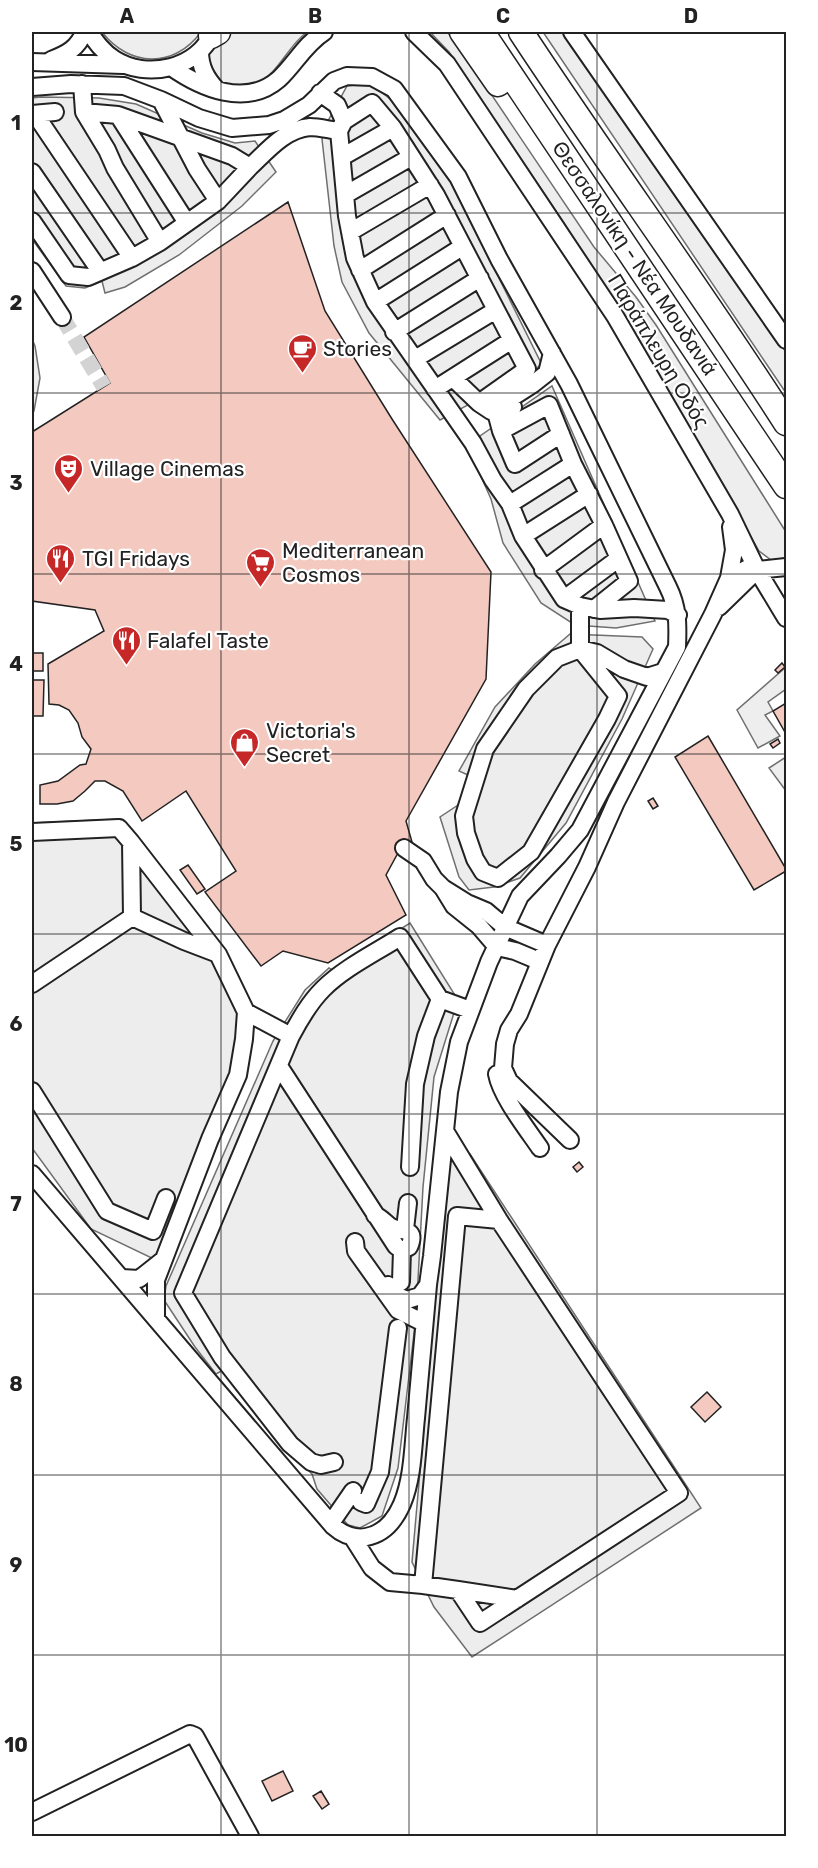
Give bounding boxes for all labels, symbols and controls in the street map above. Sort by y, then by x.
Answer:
text: A [120,4,135,28]
text: B [308,4,322,28]
text: C [496,4,510,28]
text: D [684,4,698,28]
text: 1 [11,111,21,135]
street label: Θεσσαλονίκη - Νέα Μουδανιά [547,136,723,380]
street label: Παράπλευρη Οδός [603,269,715,433]
text: 2 [10,291,23,315]
cafe icon: Stories [286,332,318,374]
place label: Stories [323,336,392,361]
theatre icon: Village Cinemas [53,452,85,494]
place label: Village Cinemas [90,456,245,481]
text: 3 [9,471,23,495]
place label: Mediterranean Cosmos [282,538,424,587]
restaurant icon: TGI Fridays [45,542,77,584]
place label: TGI Fridays [82,546,190,571]
supermarket icon: Mediterranean Cosmos [245,546,277,588]
restaurant icon: Falafel Taste [110,624,142,666]
place label: Falafel Taste [147,628,269,653]
text: 4 [9,652,23,676]
place label: Victoria's Secret [266,718,356,767]
shop icon: Victoria's Secret [229,726,261,768]
text: 5 [10,832,23,856]
text: 6 [9,1012,23,1036]
text: 7 [10,1192,22,1216]
text: 8 [9,1372,23,1396]
text: 9 [10,1553,23,1577]
text: 10 [4,1733,28,1757]

